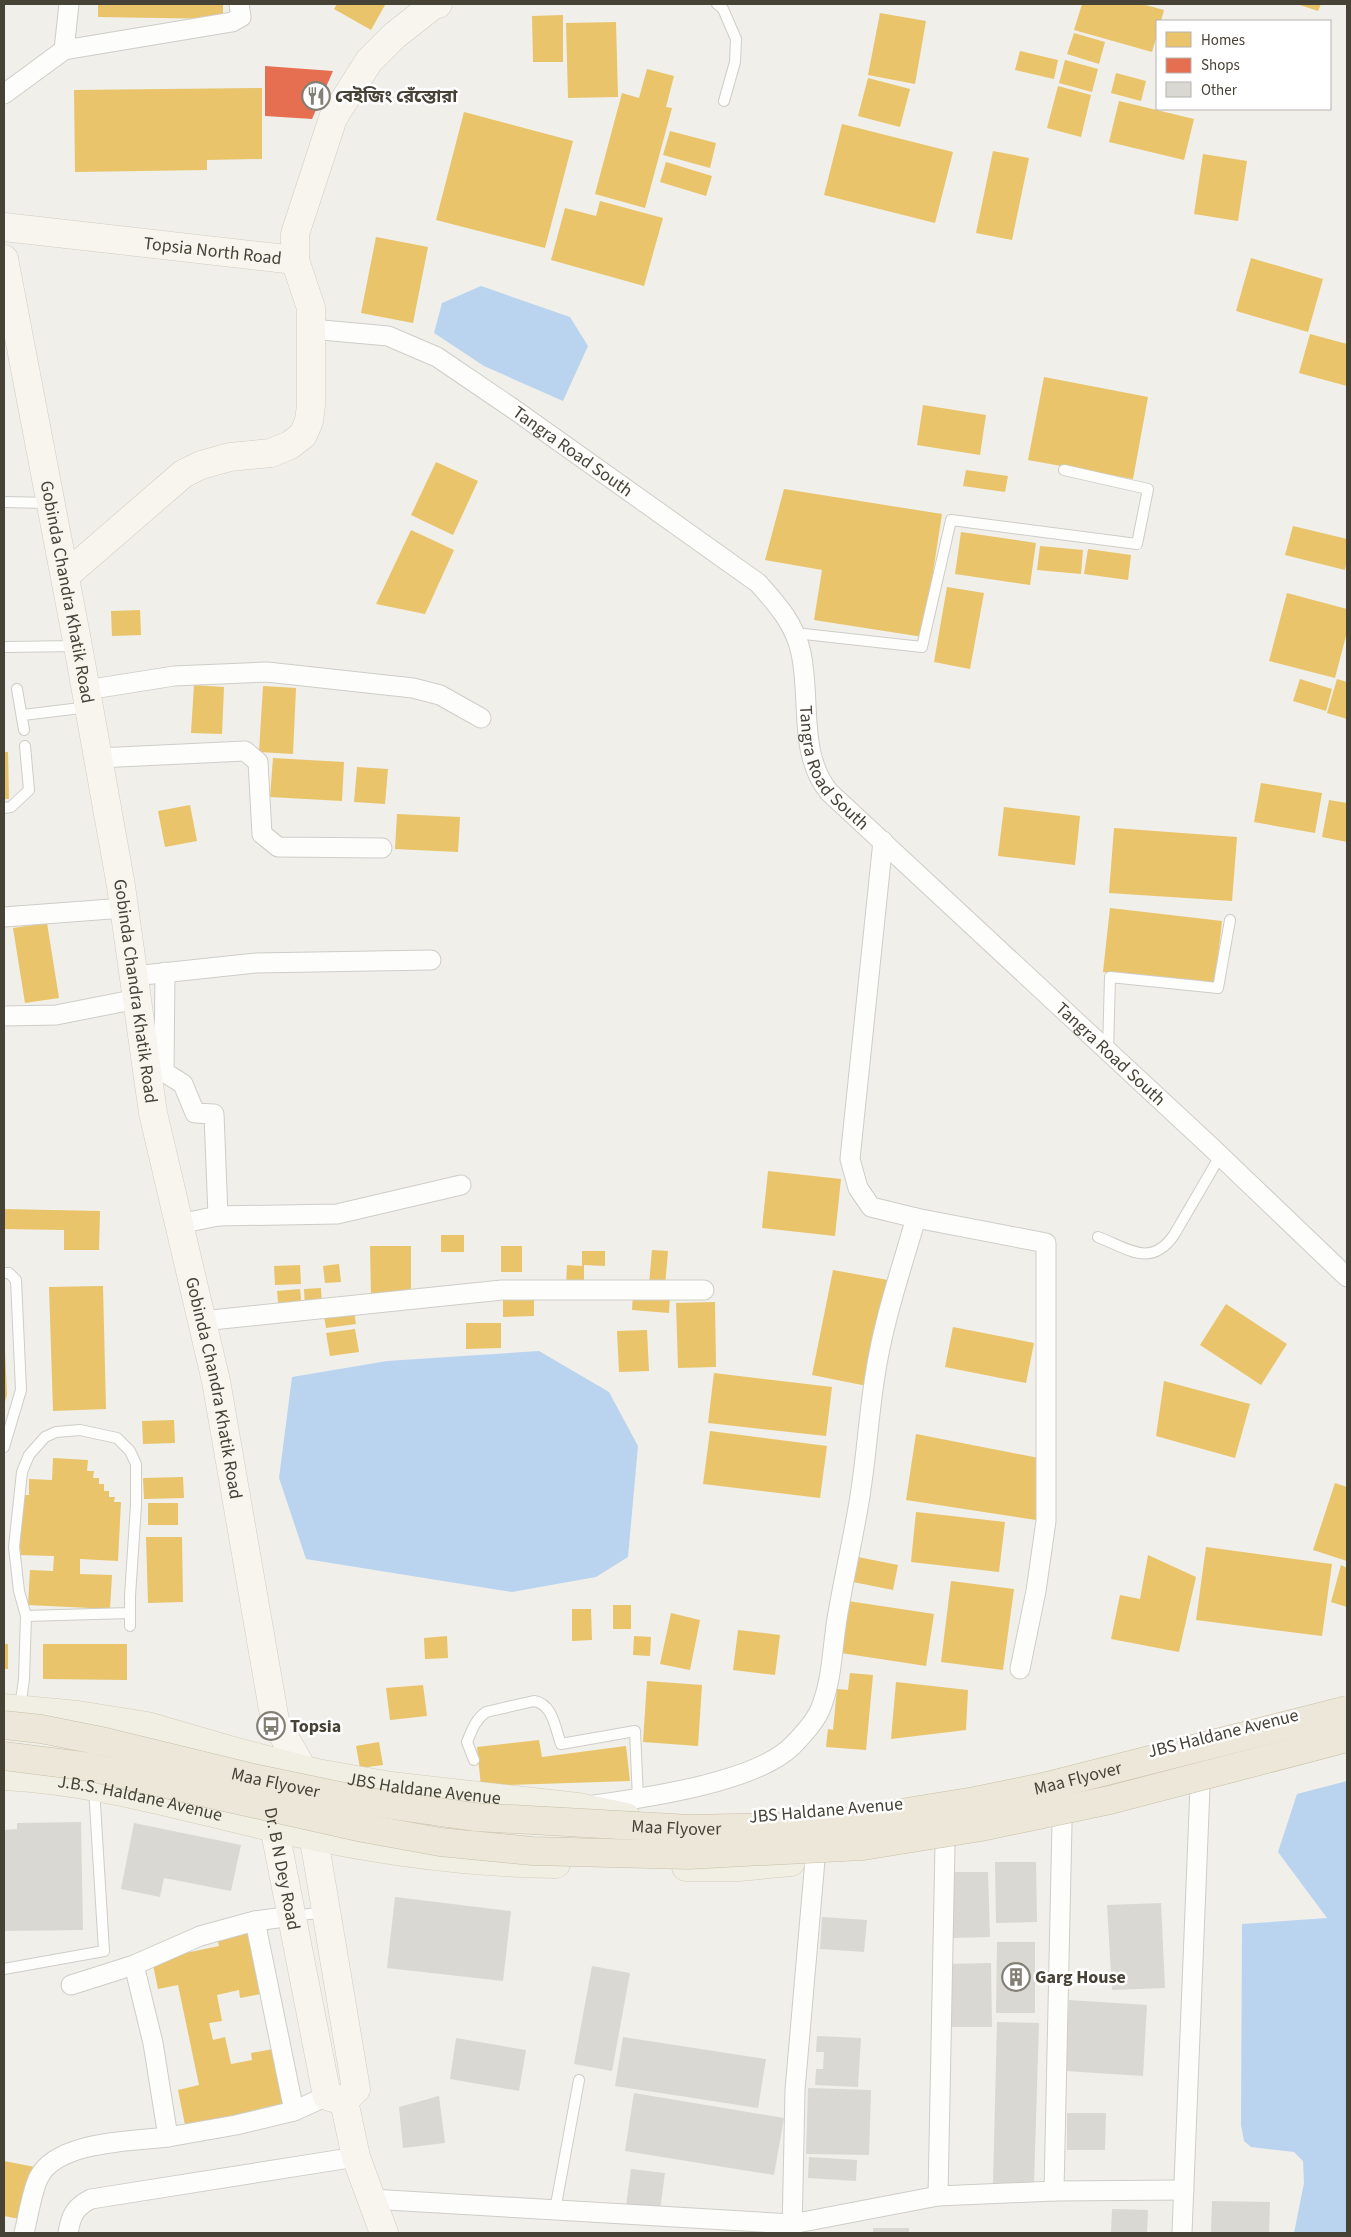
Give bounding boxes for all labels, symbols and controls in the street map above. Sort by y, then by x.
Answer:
legend [1156,20,1331,110]
text: Homes [1201,30,1245,51]
text: Shops [1201,55,1240,76]
text: Other [1201,80,1238,101]
restaurant icon: বেইজিং রেঁস্তোরা [301,81,331,111]
place label: বেইজিং রেঁস্তোরা [335,84,458,109]
street label: Topsia North Road [142,231,283,271]
street label: Tangra Road South [507,400,638,503]
street label: Gobinda Chandra Khatik Road [34,479,100,705]
street label: Tangra Road South [793,705,874,836]
street label: Gobinda Chandra Khatik Road [107,877,163,1105]
street label: Tangra Road South [1050,997,1171,1112]
street label: Gobinda Chandra Khatik Road [179,1275,248,1501]
street label: JBS Haldane Avenue [1145,1703,1301,1764]
bus stop icon: Topsia [256,1711,286,1741]
place label: Topsia [290,1714,341,1739]
street label: Maa Flyover [1032,1755,1125,1802]
street label: Maa Flyover [229,1761,323,1805]
street label: JBS Haldane Avenue [345,1767,502,1811]
street label: J.B.S. Haldane Avenue [56,1769,225,1828]
street label: JBS Haldane Avenue [748,1791,904,1830]
street label: Dr. B N Dey Road [258,1805,306,1932]
street label: Maa Flyover [631,1814,722,1842]
building icon: Garg House [1001,1962,1031,1992]
place label: Garg House [1035,1965,1126,1990]

